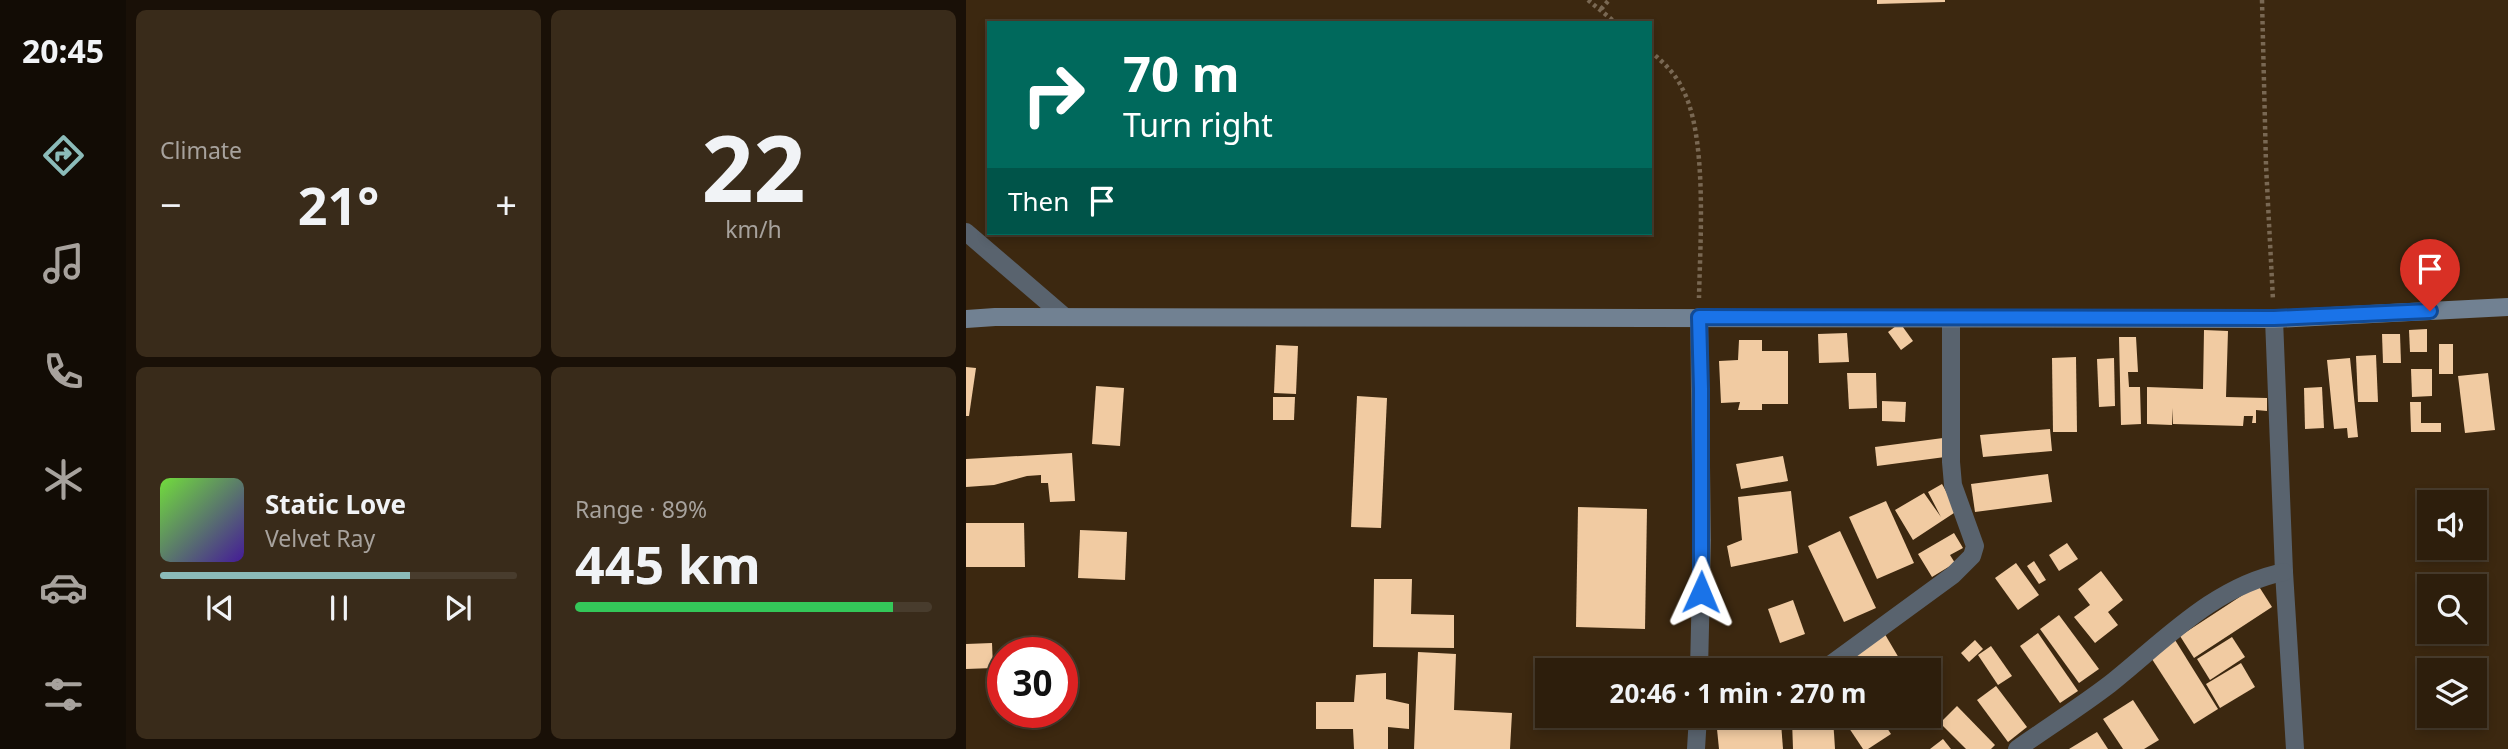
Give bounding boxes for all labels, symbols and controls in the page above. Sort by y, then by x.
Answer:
text: 20:45 [22,29,104,72]
text: 70 m [1123,40,1240,106]
icon: right [1008,49,1099,140]
text: Turn right [1123,103,1273,146]
text: 22 [701,105,806,229]
icon: directions [39,131,88,180]
text: Climate [160,134,242,166]
text: 21° [298,169,379,240]
text: − [160,178,182,230]
text: + [495,178,517,230]
icon: arrive [1083,182,1121,220]
text: Then [1008,183,1069,219]
text: km/h [725,213,782,245]
icon: music [39,239,88,288]
pin [2400,239,2460,311]
icon: arrive [2411,250,2449,288]
icon: phone [39,347,88,396]
icon: climate [39,455,88,504]
text: Static Love [265,486,406,522]
map controls [2417,490,2487,728]
button: sound [2417,490,2487,560]
text: Range · 89% [575,493,707,525]
text: Velvet Ray [265,522,375,554]
text: 445 km [575,528,761,599]
position arrow [1664,555,1738,629]
icon: car [39,563,88,612]
button: search [2417,574,2487,644]
icon: previous [201,589,239,627]
icon: pause [320,589,358,627]
icon: next [439,589,477,627]
speed limit sign: 30 [987,637,1078,728]
button: layers [2417,658,2487,728]
icon: filters [39,670,88,719]
text: 20:46 · 1 min · 270 m [1610,675,1866,711]

